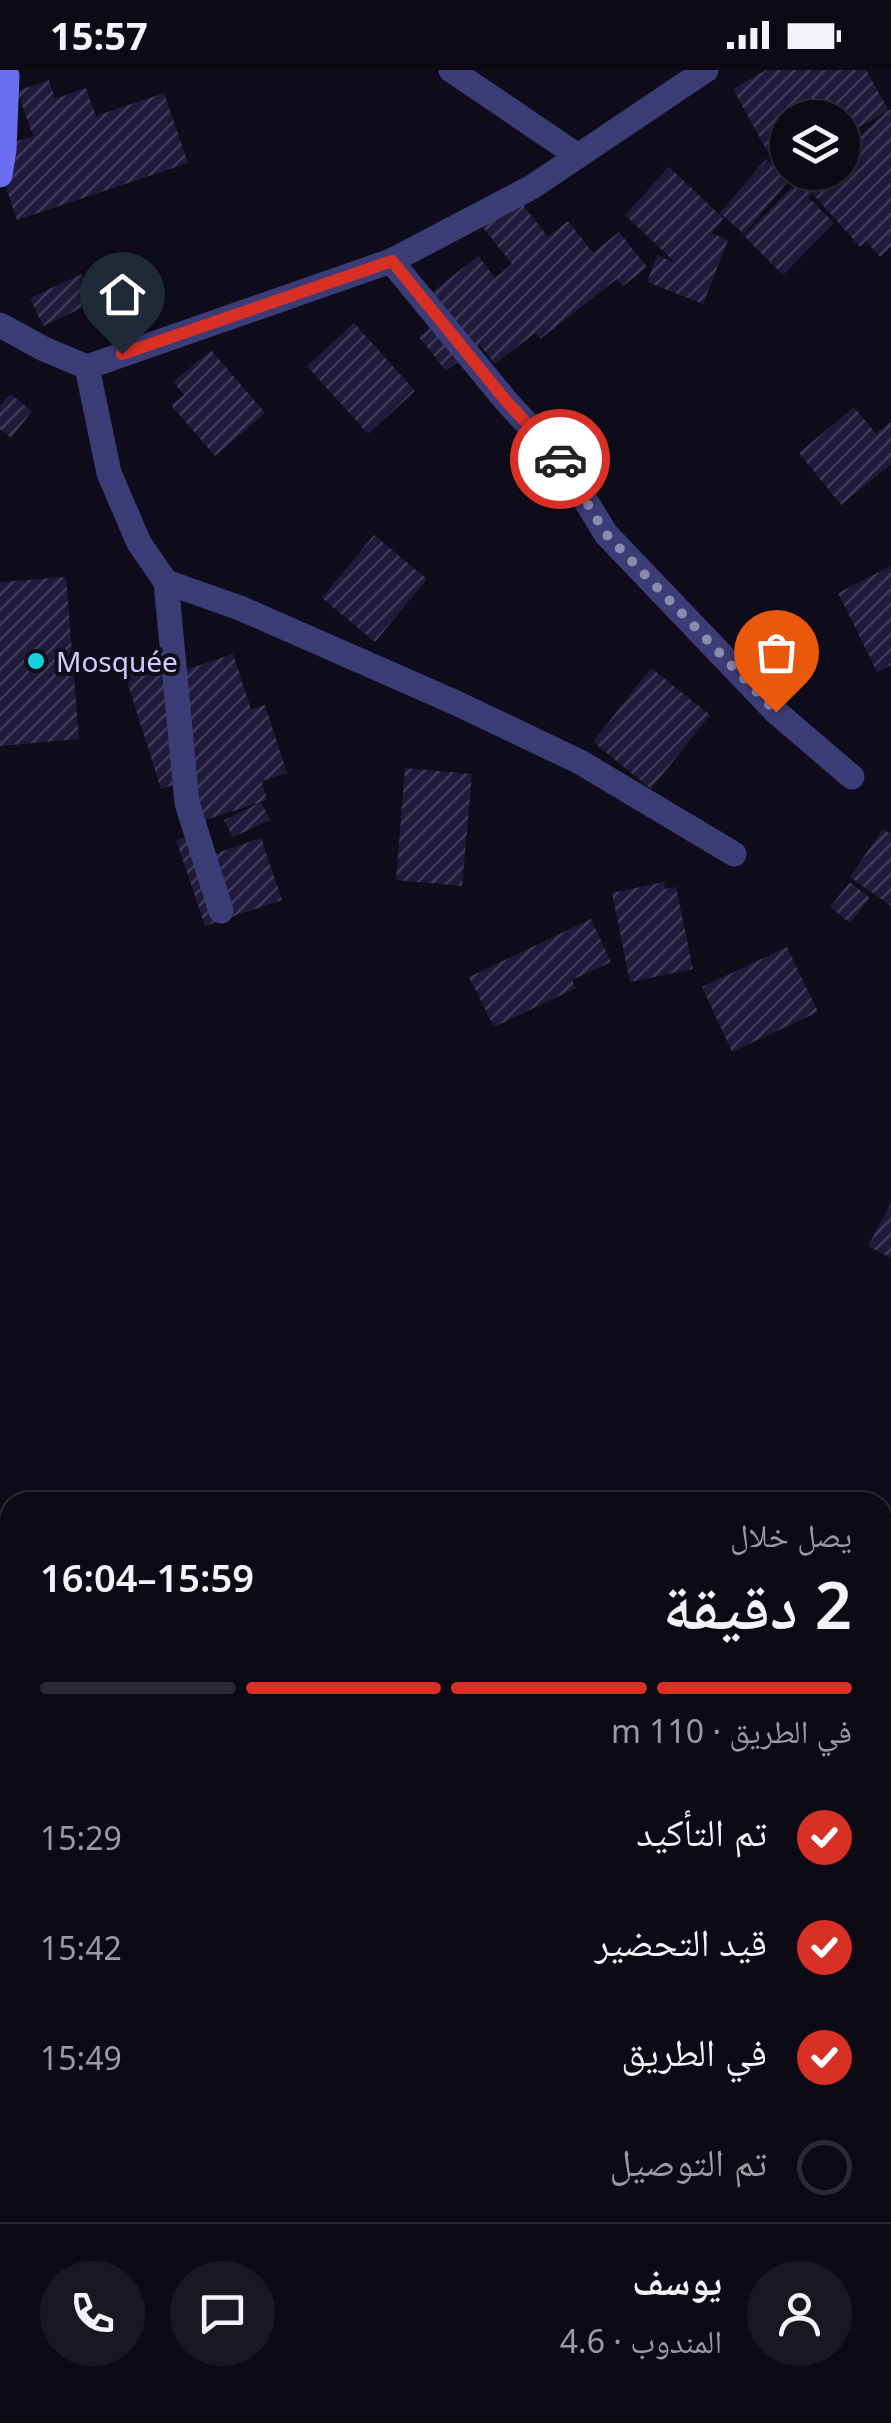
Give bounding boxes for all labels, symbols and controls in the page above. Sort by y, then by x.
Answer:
text: 15:57 [50,9,148,61]
map controls [770,100,860,190]
button: layers [770,100,860,190]
pin [80,252,165,355]
icon: home [95,267,150,322]
courier [510,409,610,509]
icon: car [533,432,588,487]
pin [734,610,819,713]
icon: bag [749,625,804,680]
place label: Mosquée [56,642,178,680]
marker: Mosquée [25,650,47,672]
text: يصل خلال [730,1513,852,1556]
text: 15:59–16:04 [40,1551,254,1603]
text: 2 دقيقة [663,1560,852,1648]
text: في الطريق · 110 m [611,1709,852,1752]
text: تم التأكيد [636,1805,767,1857]
icon: check [797,1810,852,1865]
text: 15:29 [40,1816,122,1859]
text: قيد التحضير [595,1915,767,1967]
icon: check [797,1920,852,1975]
text: 15:42 [40,1926,122,1969]
text: في الطريق [621,2025,767,2077]
icon: check [797,2030,852,2085]
text: 15:49 [40,2036,122,2079]
text: تم التوصيل [609,2135,767,2187]
text: يوسف [632,2254,722,2306]
button: phone [40,2261,145,2366]
button: chat [170,2261,275,2366]
button: person [747,2261,852,2366]
text: المندوب · 4.6 [560,2319,722,2362]

